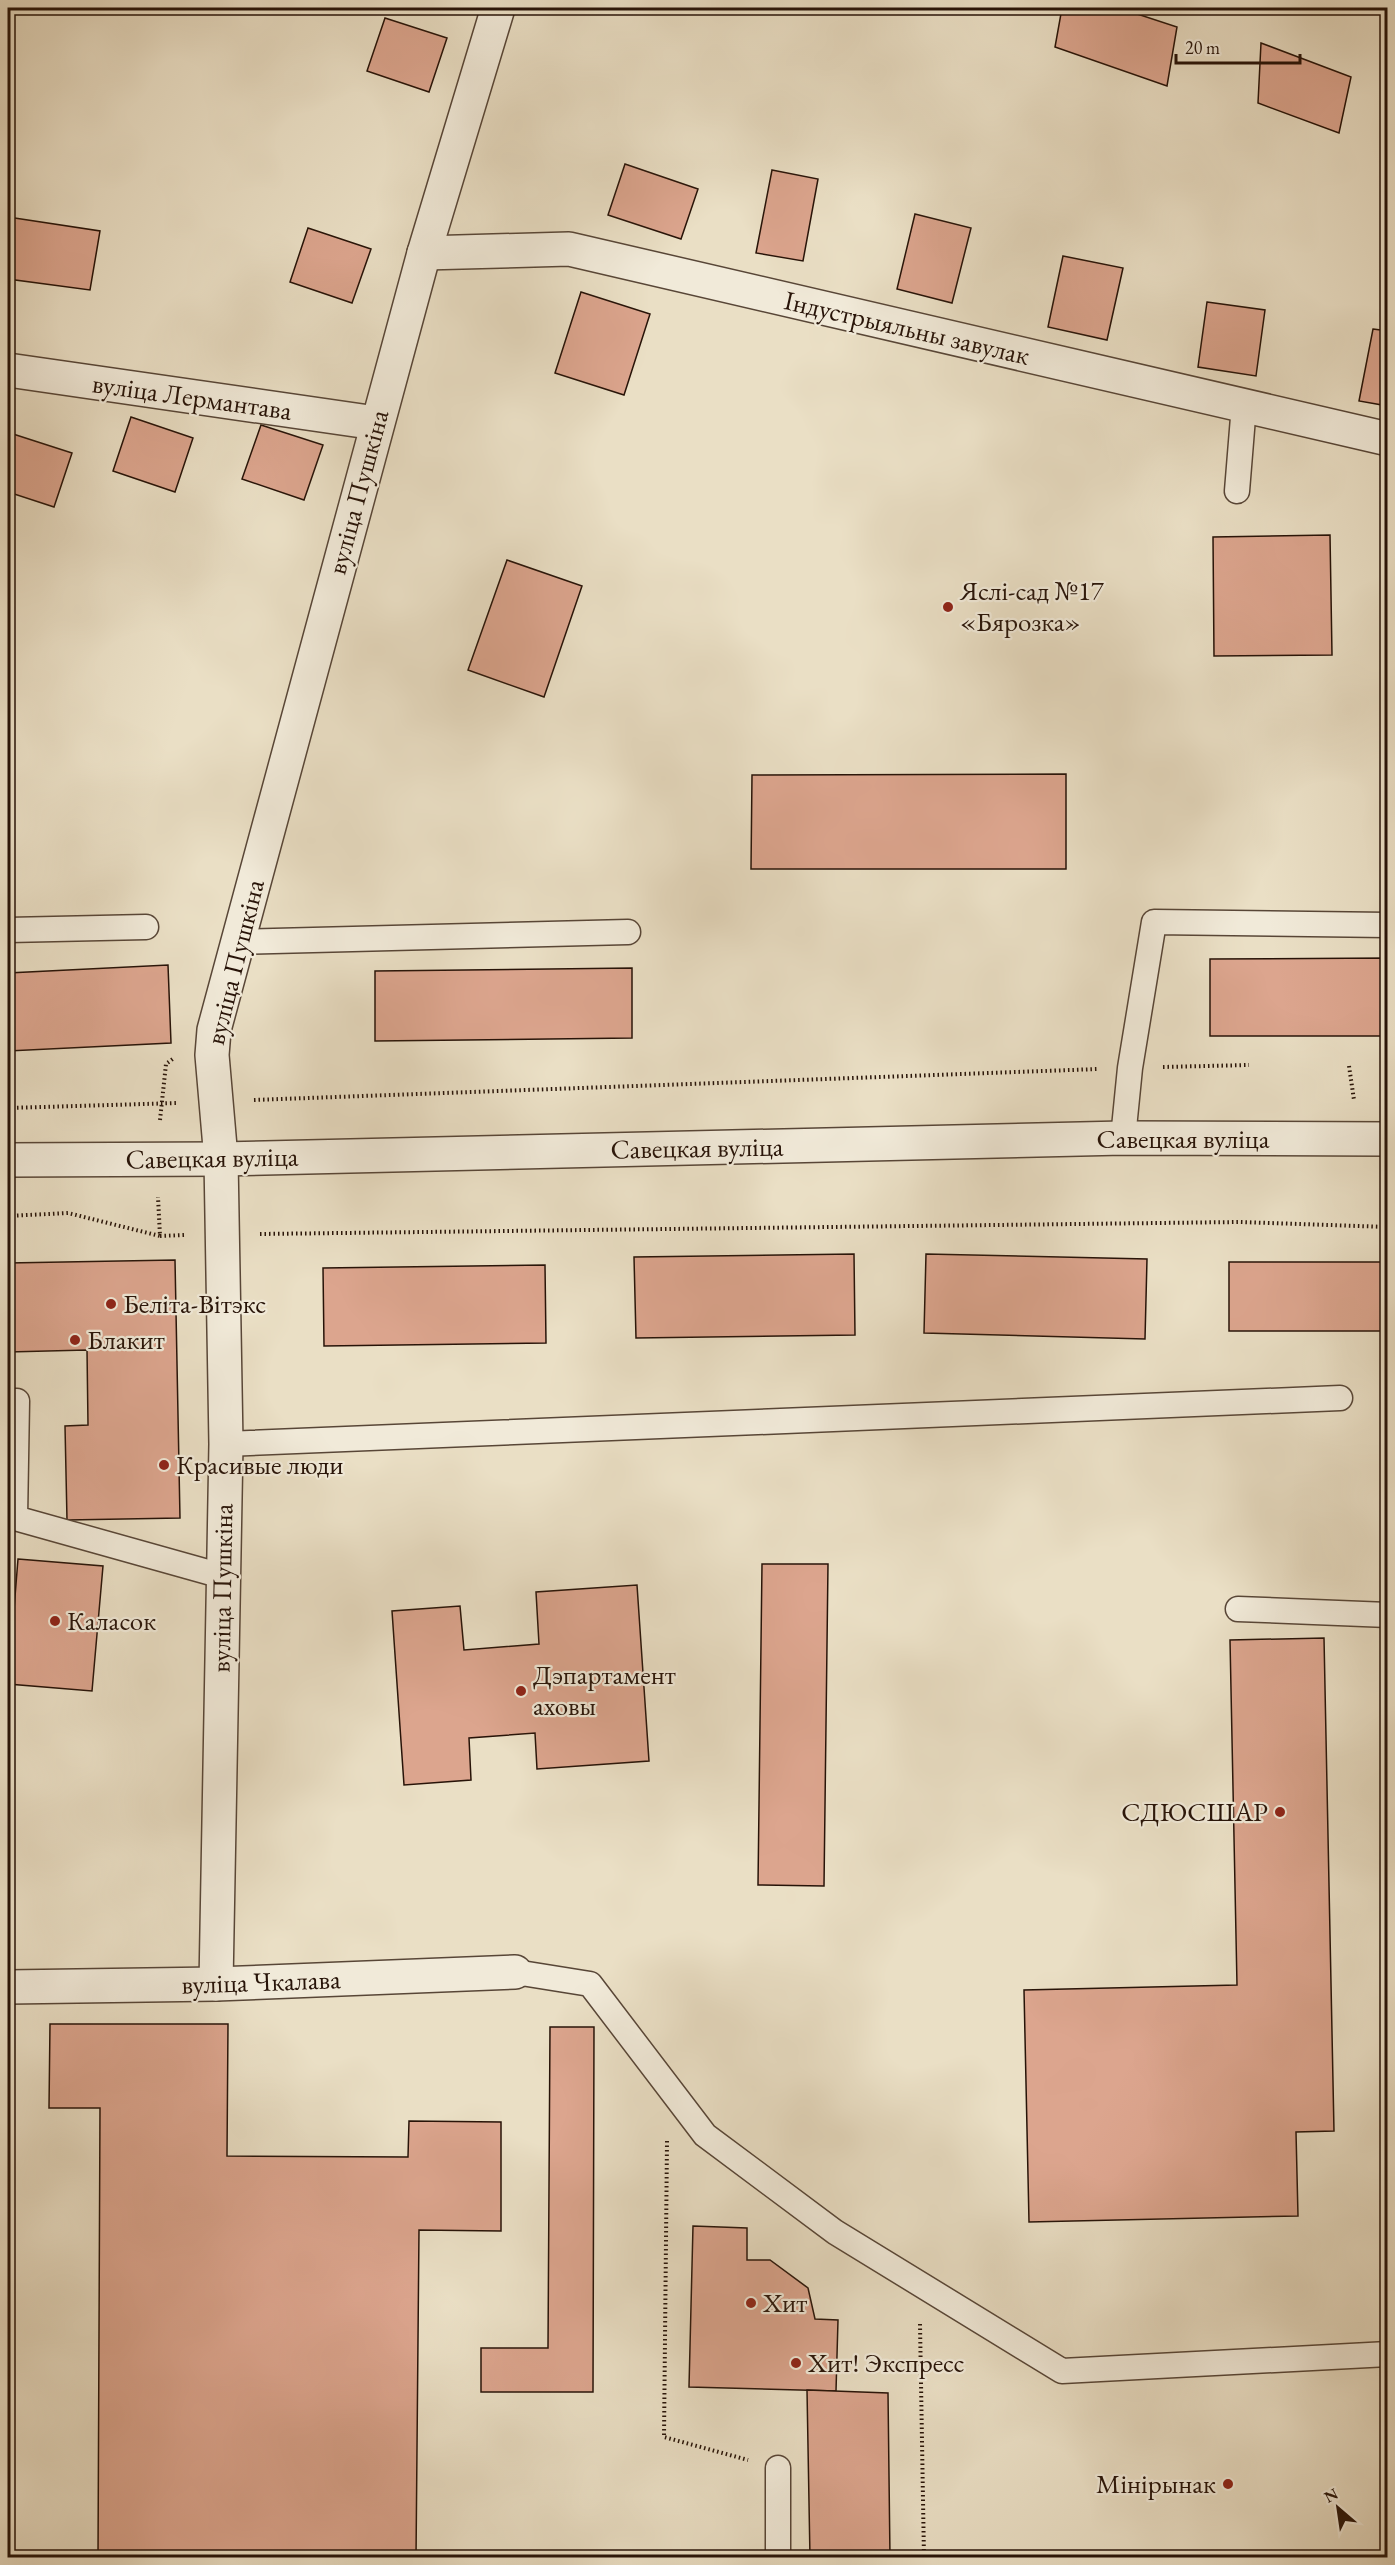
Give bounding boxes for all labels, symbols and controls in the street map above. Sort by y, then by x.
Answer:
scale bar [1176,27,1300,65]
text: 20 m [1185,36,1220,59]
street label: Індустрыяльны завулак [781,282,1033,373]
street label: вуліца Лермантава [90,365,294,428]
street label: вуліца Пушкіна [319,405,396,578]
place label: Яслі-сад №17 «Бярозка» [959,573,1105,639]
marker: Яслі-сад №17 «Бярозка» [941,600,955,614]
street label: вуліца Пушкіна [197,875,272,1048]
street label: Савецкая вуліца [1097,1121,1270,1156]
street label: Савецкая вуліца [610,1128,784,1167]
street label: Савецкая вуліца [125,1138,299,1177]
place label: Беліта-Вітэкс [123,1286,266,1321]
marker: Беліта-Вітэкс [104,1297,118,1311]
place label: Блакит [87,1322,165,1357]
marker: Блакит [68,1333,82,1347]
place label: Красивые люди [176,1447,343,1482]
marker: Красивые люди [157,1458,171,1472]
street label: вуліца Пушкіна [203,1503,240,1673]
place label: Каласок [67,1603,156,1638]
marker: Каласок [48,1614,62,1628]
place label: Дэпартамент аховы [533,1657,676,1723]
marker: Дэпартамент аховы [514,1684,528,1698]
place label: СДЮСШАР [1121,1794,1268,1829]
marker: СДЮСШАР [1273,1805,1287,1819]
street label: вуліца Чкалава [181,1961,341,2002]
place label: Хит [762,2285,807,2320]
marker: Хит [744,2296,758,2310]
place label: Хит! Экспресс [807,2345,964,2380]
marker: Хит! Экспресс [789,2356,803,2370]
place label: Мінірынак [1096,2466,1216,2501]
marker: Мінірынак [1221,2477,1235,2491]
north arrow [1308,2478,1368,2538]
text: N [1320,2483,1342,2508]

